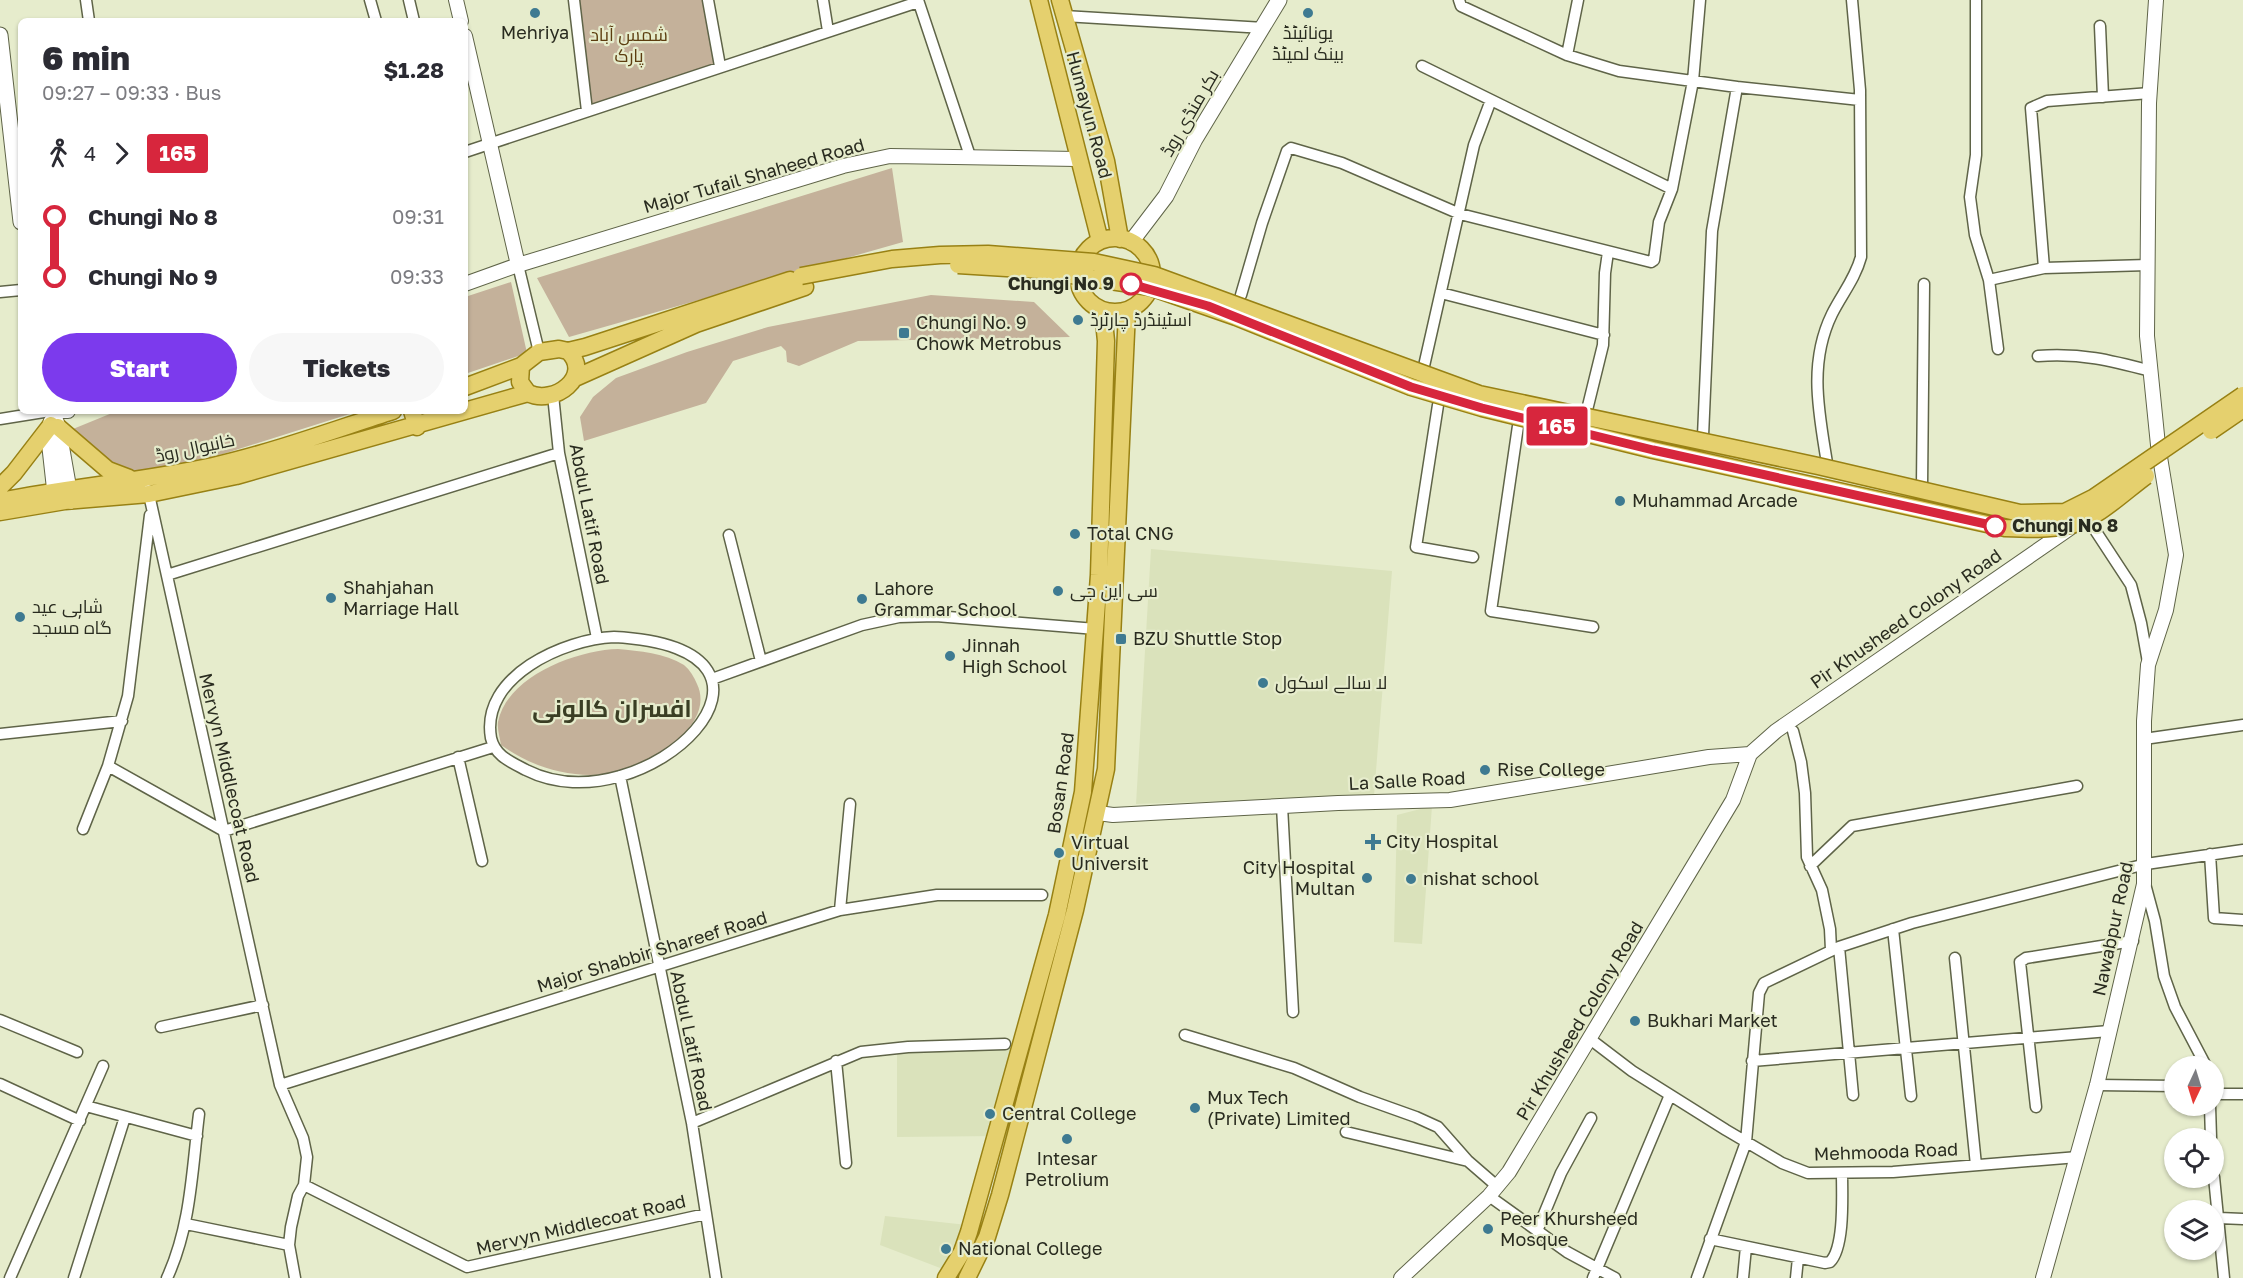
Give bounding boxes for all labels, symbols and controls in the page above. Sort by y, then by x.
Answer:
marker: Mehriya [528,6,542,20]
marker: یونائیٹڈ بینک لمیٹڈ [1301,6,1315,20]
place label: Mehriya [501,21,569,43]
place label: یونائیٹڈ بینک لمیٹڈ [1272,21,1344,64]
park label: شمس آباد پارک [590,23,668,68]
text: 6 min [42,38,130,77]
street label: Humayun Road [1062,49,1118,181]
text: $1.28 [383,56,444,83]
street label: بکر منڈی روڈ [1155,65,1224,160]
text: 09:27 – 09:33 · Bus [42,80,221,104]
street label: Major Tufail Shaheed Road [641,133,867,217]
icon: walk [42,137,75,170]
icon: forward [105,137,138,170]
text: 165 [159,140,196,166]
text: 4 [84,141,96,165]
text: Chungi No 8 [88,203,218,230]
text: 09:31 [392,204,444,228]
text: Chungi No 9 [88,263,218,290]
text: 09:33 [390,264,444,288]
place label: Chungi No 9 [1008,272,1114,294]
marker: Chungi No 9 [1120,273,1142,295]
place label: اسٹینڈرڈ چارٹرڈ [1090,308,1192,332]
place label: Chungi No. 9 Chowk Metrobus [916,311,1061,354]
marker: اسٹینڈرڈ چارٹرڈ [1071,313,1085,327]
marker: Chungi No. 9 Chowk Metrobus [897,326,911,340]
button: Start [42,333,237,402]
button: Tickets [249,333,444,402]
line badge: 165 [1522,406,1592,446]
text: 165 [1539,413,1575,439]
street label: خانیوال روڈ [153,428,237,467]
street label: Abdul Latif Road [566,442,614,586]
place label: Muhammad Arcade [1632,489,1798,511]
marker: Muhammad Arcade [1613,494,1627,508]
place label: Chungi No 8 [2012,514,2118,536]
marker: Chungi No 8 [1984,515,2006,537]
place label: Total CNG [1087,522,1174,544]
marker: Total CNG [1068,527,1082,541]
street label: Pir Khusheed Colony Road [1806,544,2005,693]
place label: Shahjahan Marriage Hall [343,576,459,619]
place label: Lahore Grammar School [874,577,1017,620]
place label: سی این جی [1070,579,1158,602]
marker: سی این جی [1051,584,1065,598]
marker: Shahjahan Marriage Hall [324,591,338,605]
marker: Lahore Grammar School [855,592,869,606]
place label: شاہی عید گاہ مسجد [32,595,112,638]
marker: شاہی عید گاہ مسجد [13,610,27,624]
place label: BZU Shuttle Stop [1133,627,1282,649]
marker: BZU Shuttle Stop [1114,632,1128,646]
place label: Jinnah High School [962,634,1067,677]
marker: Jinnah High School [943,649,957,663]
street label: Mervyn Middlecoat Road [195,671,265,885]
place label: لا سالے اسکول [1275,671,1387,694]
marker: لا سالے اسکول [1256,676,1270,690]
district label: افسران کالونی [532,693,692,723]
street label: Bosan Road [1042,731,1078,835]
place label: Rise College [1497,758,1605,780]
marker: Rise College [1478,763,1492,777]
street label: La Salle Road [1348,766,1466,794]
place label: City Hospital [1386,830,1498,852]
place label: Virtual Universit [1071,831,1149,874]
marker: City Hospital [1364,833,1382,851]
marker: Virtual Universit [1052,846,1066,860]
place label: City Hospital Multan [1243,856,1355,899]
street label: Nawabpur Road [2087,860,2137,998]
place label: nishat school [1423,867,1539,889]
marker: City Hospital Multan [1360,871,1374,885]
marker: nishat school [1404,872,1418,886]
street label: Major Shabbir Shareef Road [534,906,769,997]
street label: Pir Khusheed Colony Road [1511,917,1647,1124]
street label: Abdul Latif Road [666,969,718,1113]
place label: Bukhari Market [1647,1009,1778,1031]
marker: Bukhari Market [1628,1014,1642,1028]
north arrow [2164,1056,2224,1116]
map controls [2164,1056,2224,1260]
place label: Mux Tech (Private) Limited [1207,1086,1351,1129]
marker: Mux Tech (Private) Limited [1188,1101,1202,1115]
place label: Central College [1002,1102,1136,1124]
marker: Central College [983,1107,997,1121]
button: locate [2164,1128,2224,1188]
marker: Intesar Petrolium [1060,1132,1074,1146]
street label: Mehmooda Road [1813,1137,1958,1165]
place label: Intesar Petrolium [1025,1147,1109,1190]
street label: Mervyn Middlecoat Road [474,1189,688,1259]
button: layers [2164,1200,2224,1260]
place label: Peer Khursheed Mosque [1500,1207,1638,1250]
marker: Peer Khursheed Mosque [1481,1222,1495,1236]
place label: National College [958,1237,1102,1259]
marker: National College [939,1242,953,1256]

